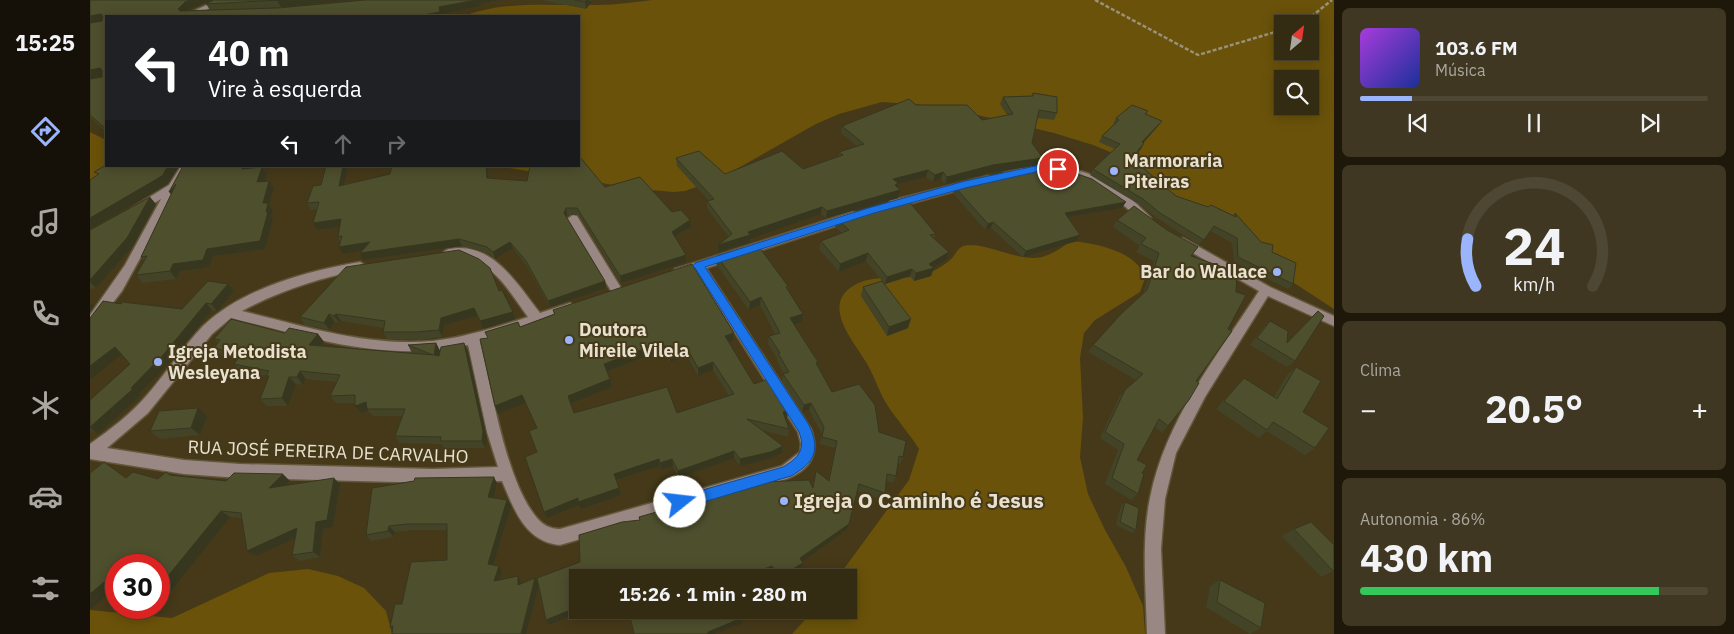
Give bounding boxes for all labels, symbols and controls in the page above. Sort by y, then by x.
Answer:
north arrow [1274,15,1319,60]
map controls [1274,15,1319,115]
text: 15:25 [15,28,75,57]
text: 40 m [208,30,290,76]
icon: left [125,35,190,100]
text: 103.6 FM [1435,36,1518,60]
text: Música [1435,60,1485,80]
button: search [1274,70,1319,115]
text: Vire à esquerda [208,74,362,103]
icon: previous [1404,109,1432,137]
icon: pause [1520,109,1548,137]
icon: next [1636,109,1664,137]
icon: directions [28,114,63,149]
icon: left [276,130,304,158]
icon: ahead [329,130,357,158]
icon: right [382,130,410,158]
pin [1037,148,1079,190]
place label: Marmoraria Piteiras [1124,149,1222,193]
icon: arrive [1044,155,1072,183]
marker: Marmoraria Piteiras [1108,165,1120,177]
icon: music [28,205,63,240]
text: 24 [1503,212,1565,279]
place label: Bar do Wallace [1140,260,1267,283]
marker: Bar do Wallace [1271,266,1283,278]
text: km/h [1513,273,1555,296]
icon: phone [28,296,63,331]
place label: Doutora Mireile Vilela [579,318,689,362]
marker: Doutora Mireile Vilela [563,334,575,346]
place label: Igreja Metodista Wesleyana [168,340,307,384]
marker: Igreja Metodista Wesleyana [152,356,164,368]
text: Clima [1360,360,1401,380]
text: 20.5° [1485,384,1583,433]
icon: climate [28,388,63,423]
text: − [1360,391,1377,428]
text: + [1691,391,1708,428]
street label: RUA JOSÉ PEREIRA DE CARVALHO [187,435,469,468]
position arrow [653,475,705,527]
icon: car [28,479,63,514]
place label: Igreja O Caminho é Jesus [794,486,1044,514]
marker: Igreja O Caminho é Jesus [778,495,790,507]
text: Autonomia · 86% [1360,509,1485,529]
text: 430 km [1360,533,1493,582]
speed limit sign: 30 [105,554,170,619]
icon: filters [28,571,63,606]
text: 15:26 · 1 min · 280 m [619,582,807,606]

